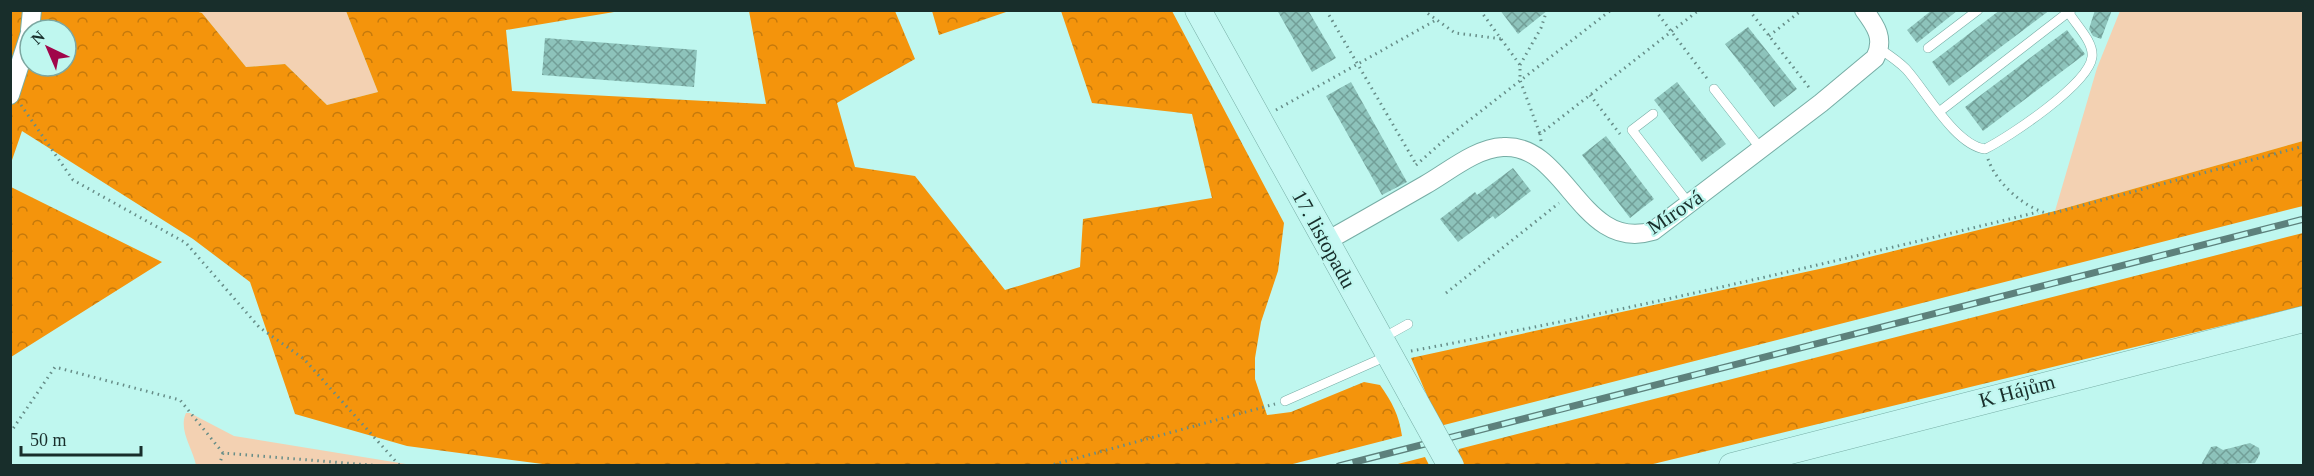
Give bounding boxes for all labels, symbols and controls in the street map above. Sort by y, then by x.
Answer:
north arrow [18,18,78,78]
text: N [28,27,48,48]
street label: Mírová [1643,184,1708,239]
street label: 17. listopadu [1287,186,1361,293]
street label: K Hájům [1976,369,2058,413]
scale bar [21,419,141,457]
text: 50 m [30,430,67,450]

